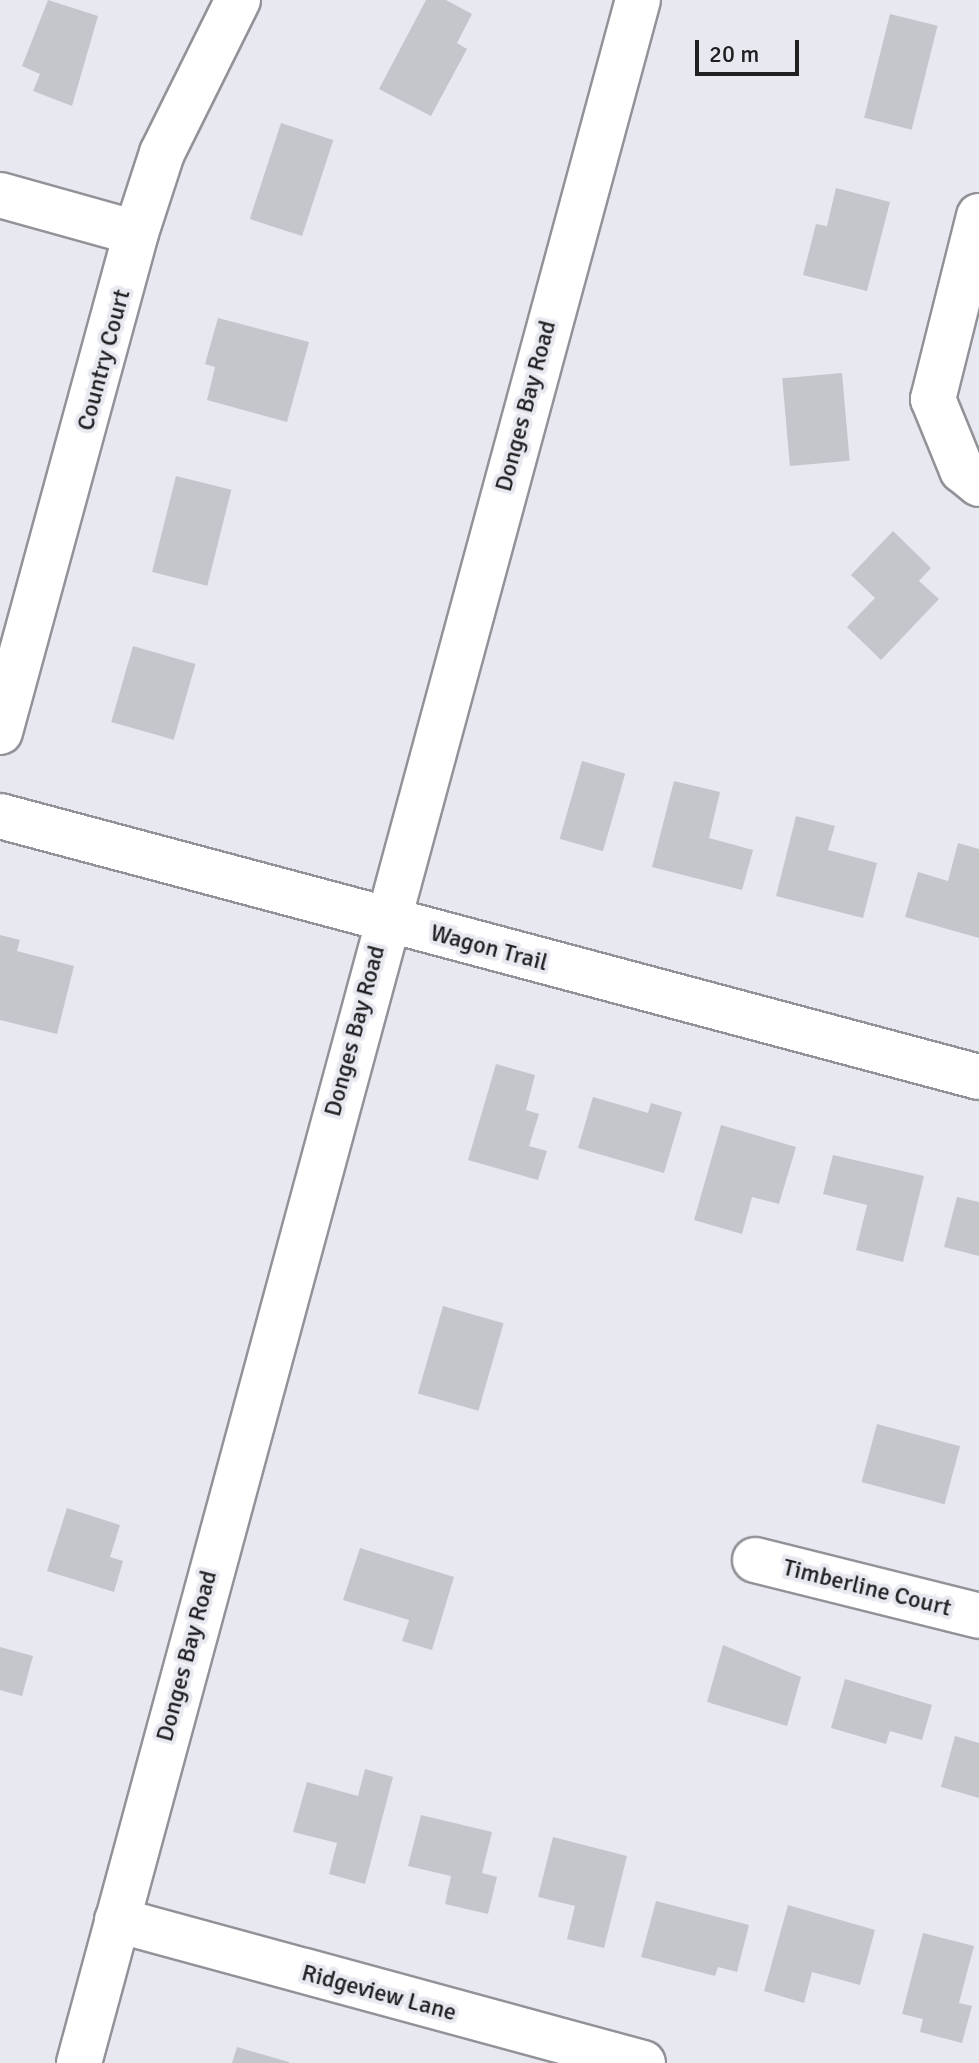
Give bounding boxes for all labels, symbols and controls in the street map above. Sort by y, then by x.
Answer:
scale bar [699,24,803,74]
text: 20 m [709,39,759,69]
street label: Country Court [71,286,137,434]
street label: Donges Bay Road [489,317,563,495]
street label: Wagon Trail [427,919,551,977]
street label: Donges Bay Road [318,942,392,1120]
street label: Timberline Court [780,1553,954,1623]
street label: Donges Bay Road [150,1567,224,1745]
street label: Ridgeview Lane [298,1959,460,2027]

